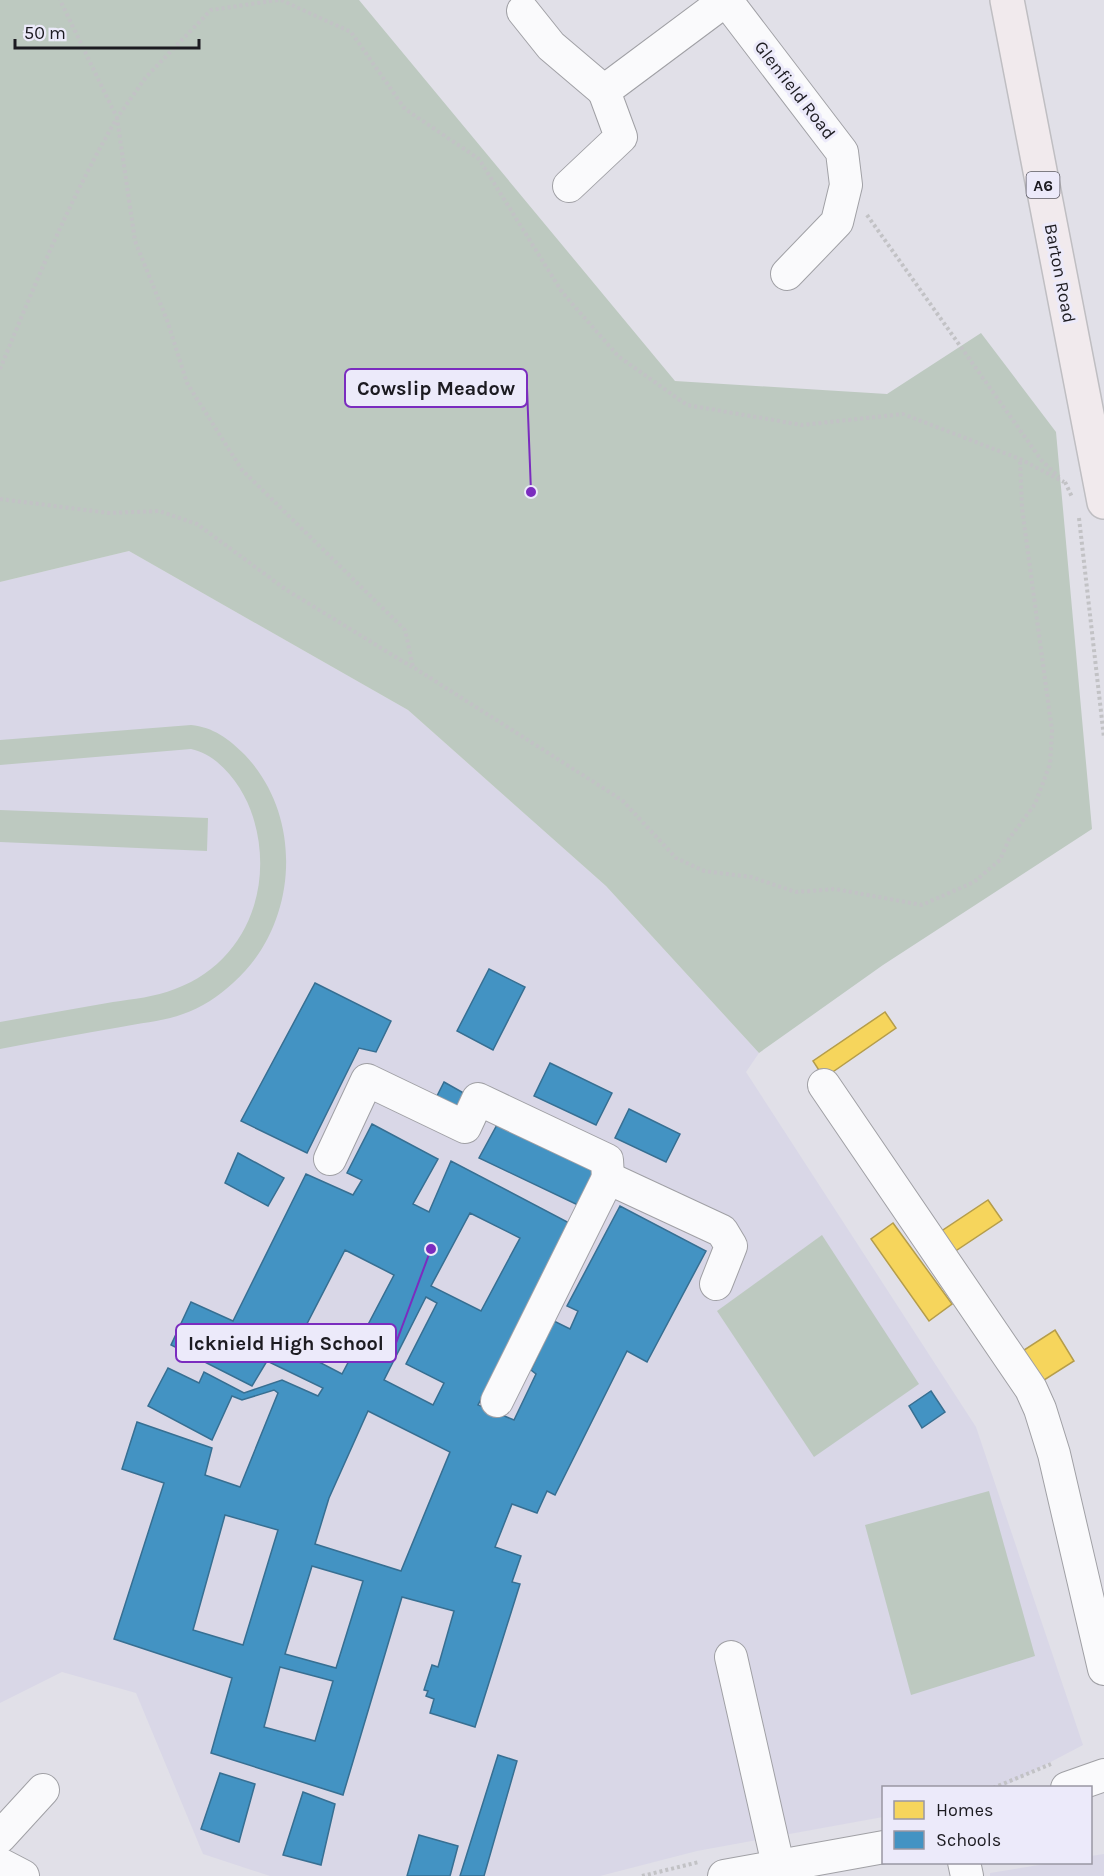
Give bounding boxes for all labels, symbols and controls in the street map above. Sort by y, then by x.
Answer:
scale bar [15,12,200,50]
text: 50 m [24,22,66,44]
street label: Glenfield Road [750,36,840,144]
road number: A6 [1026,172,1060,198]
street label: Barton Road [1040,221,1080,325]
callout: Cowslip Meadow [345,369,527,407]
text: Cowslip Meadow [357,377,515,400]
callout: Icknield High School [176,1324,396,1362]
text: Icknield High School [188,1332,384,1355]
legend [882,1786,1092,1864]
text: Homes [936,1799,993,1821]
text: Schools [936,1829,1001,1851]

